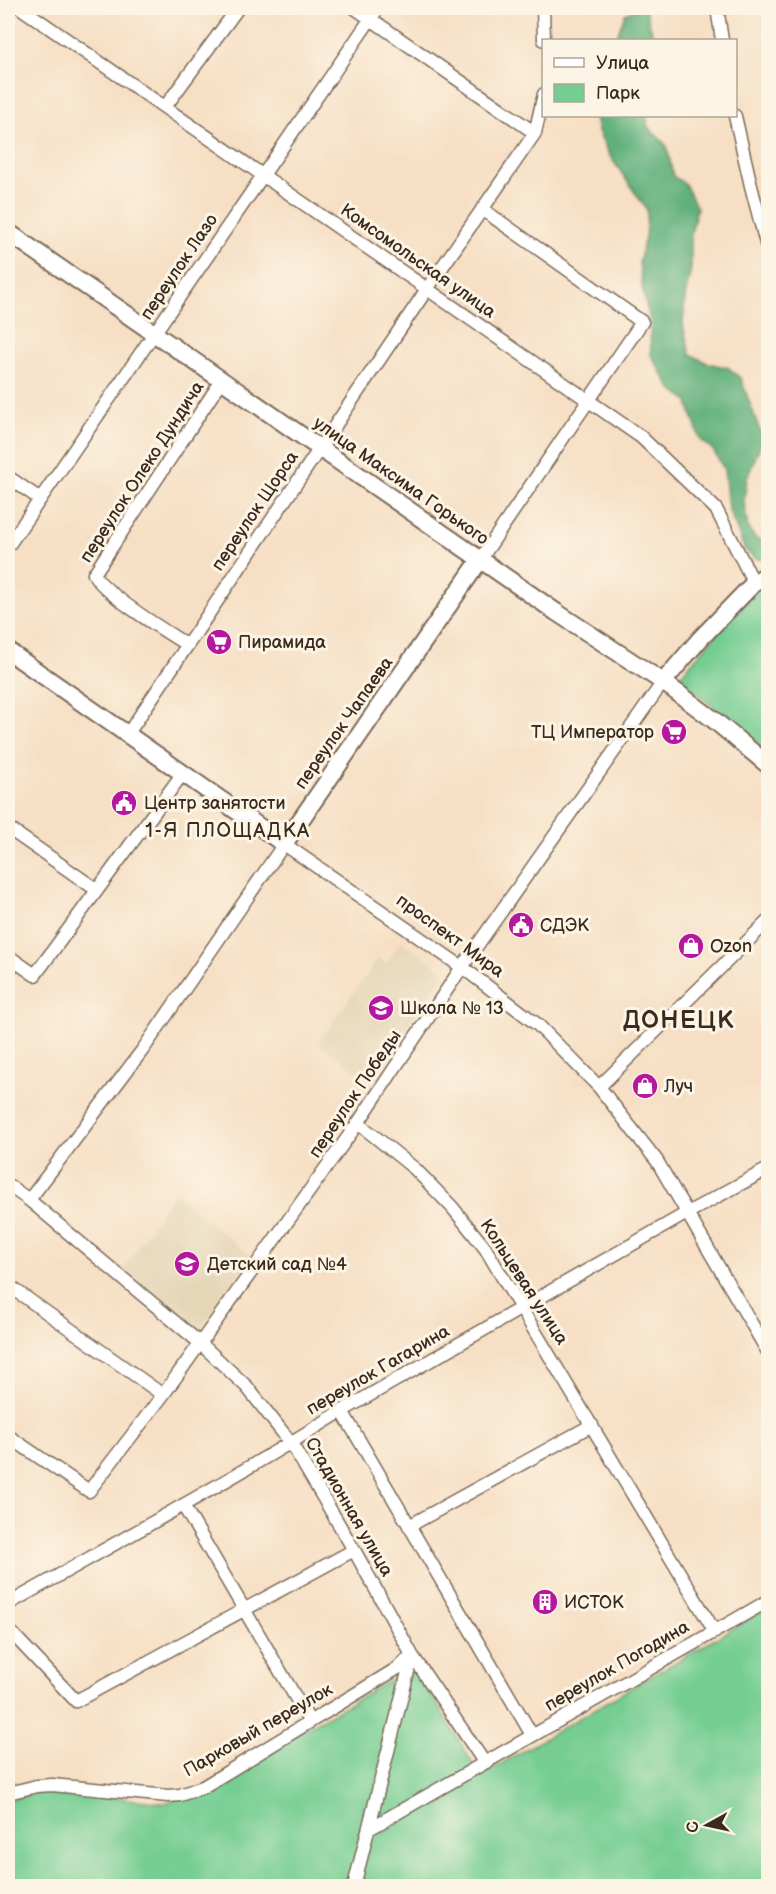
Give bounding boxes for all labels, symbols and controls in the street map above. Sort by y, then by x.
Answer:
legend [542,39,737,117]
text: Улица [596,53,650,74]
text: Парк [596,83,640,104]
street label: Комсомольская улица [336,199,500,323]
street label: переулок Лазо [136,210,222,324]
street label: переулок Олеко Дундича [76,377,209,567]
street label: улица Максима Горького [309,412,493,550]
street label: переулок Щорса [207,447,303,575]
supermarket icon: Пирамида [204,627,234,657]
place label: Пирамида [238,632,326,653]
street label: переулок Чапаева [290,652,398,793]
supermarket icon: ТЦ Император [659,717,689,747]
place label: ТЦ Император [531,722,654,743]
public building icon: Центр занятости [109,788,139,818]
place label: Центр занятости [144,793,286,814]
district label: 1-Я ПЛОЩАДКА [145,819,311,843]
street label: проспект Мира [392,890,508,982]
public building icon: СДЭК [506,910,536,940]
place label: СДЭК [540,915,589,936]
shop icon: Ozon [676,931,706,961]
place label: Ozon [710,936,752,957]
school or university icon: Школа № 13 [366,993,396,1023]
place label: Школа № 13 [400,998,504,1019]
district label: ДОНЕЦК [623,1006,735,1035]
street label: переулок Победы [304,1026,406,1162]
shop icon: Луч [630,1071,660,1101]
place label: Луч [663,1076,693,1097]
street label: Кольцевая улица [476,1215,573,1349]
school or university icon: Детский сад №4 [172,1249,202,1279]
place label: Детский сад №4 [207,1254,347,1275]
street label: переулок Гагарина [303,1320,454,1420]
street label: Стадионная улица [301,1434,397,1580]
building icon: ИСТОК [530,1587,560,1617]
place label: ИСТОК [564,1592,624,1613]
street label: переулок Погодина [541,1616,693,1716]
street label: Парковый переулок [180,1679,337,1781]
north arrow [677,1795,737,1855]
text: С [683,1820,704,1834]

